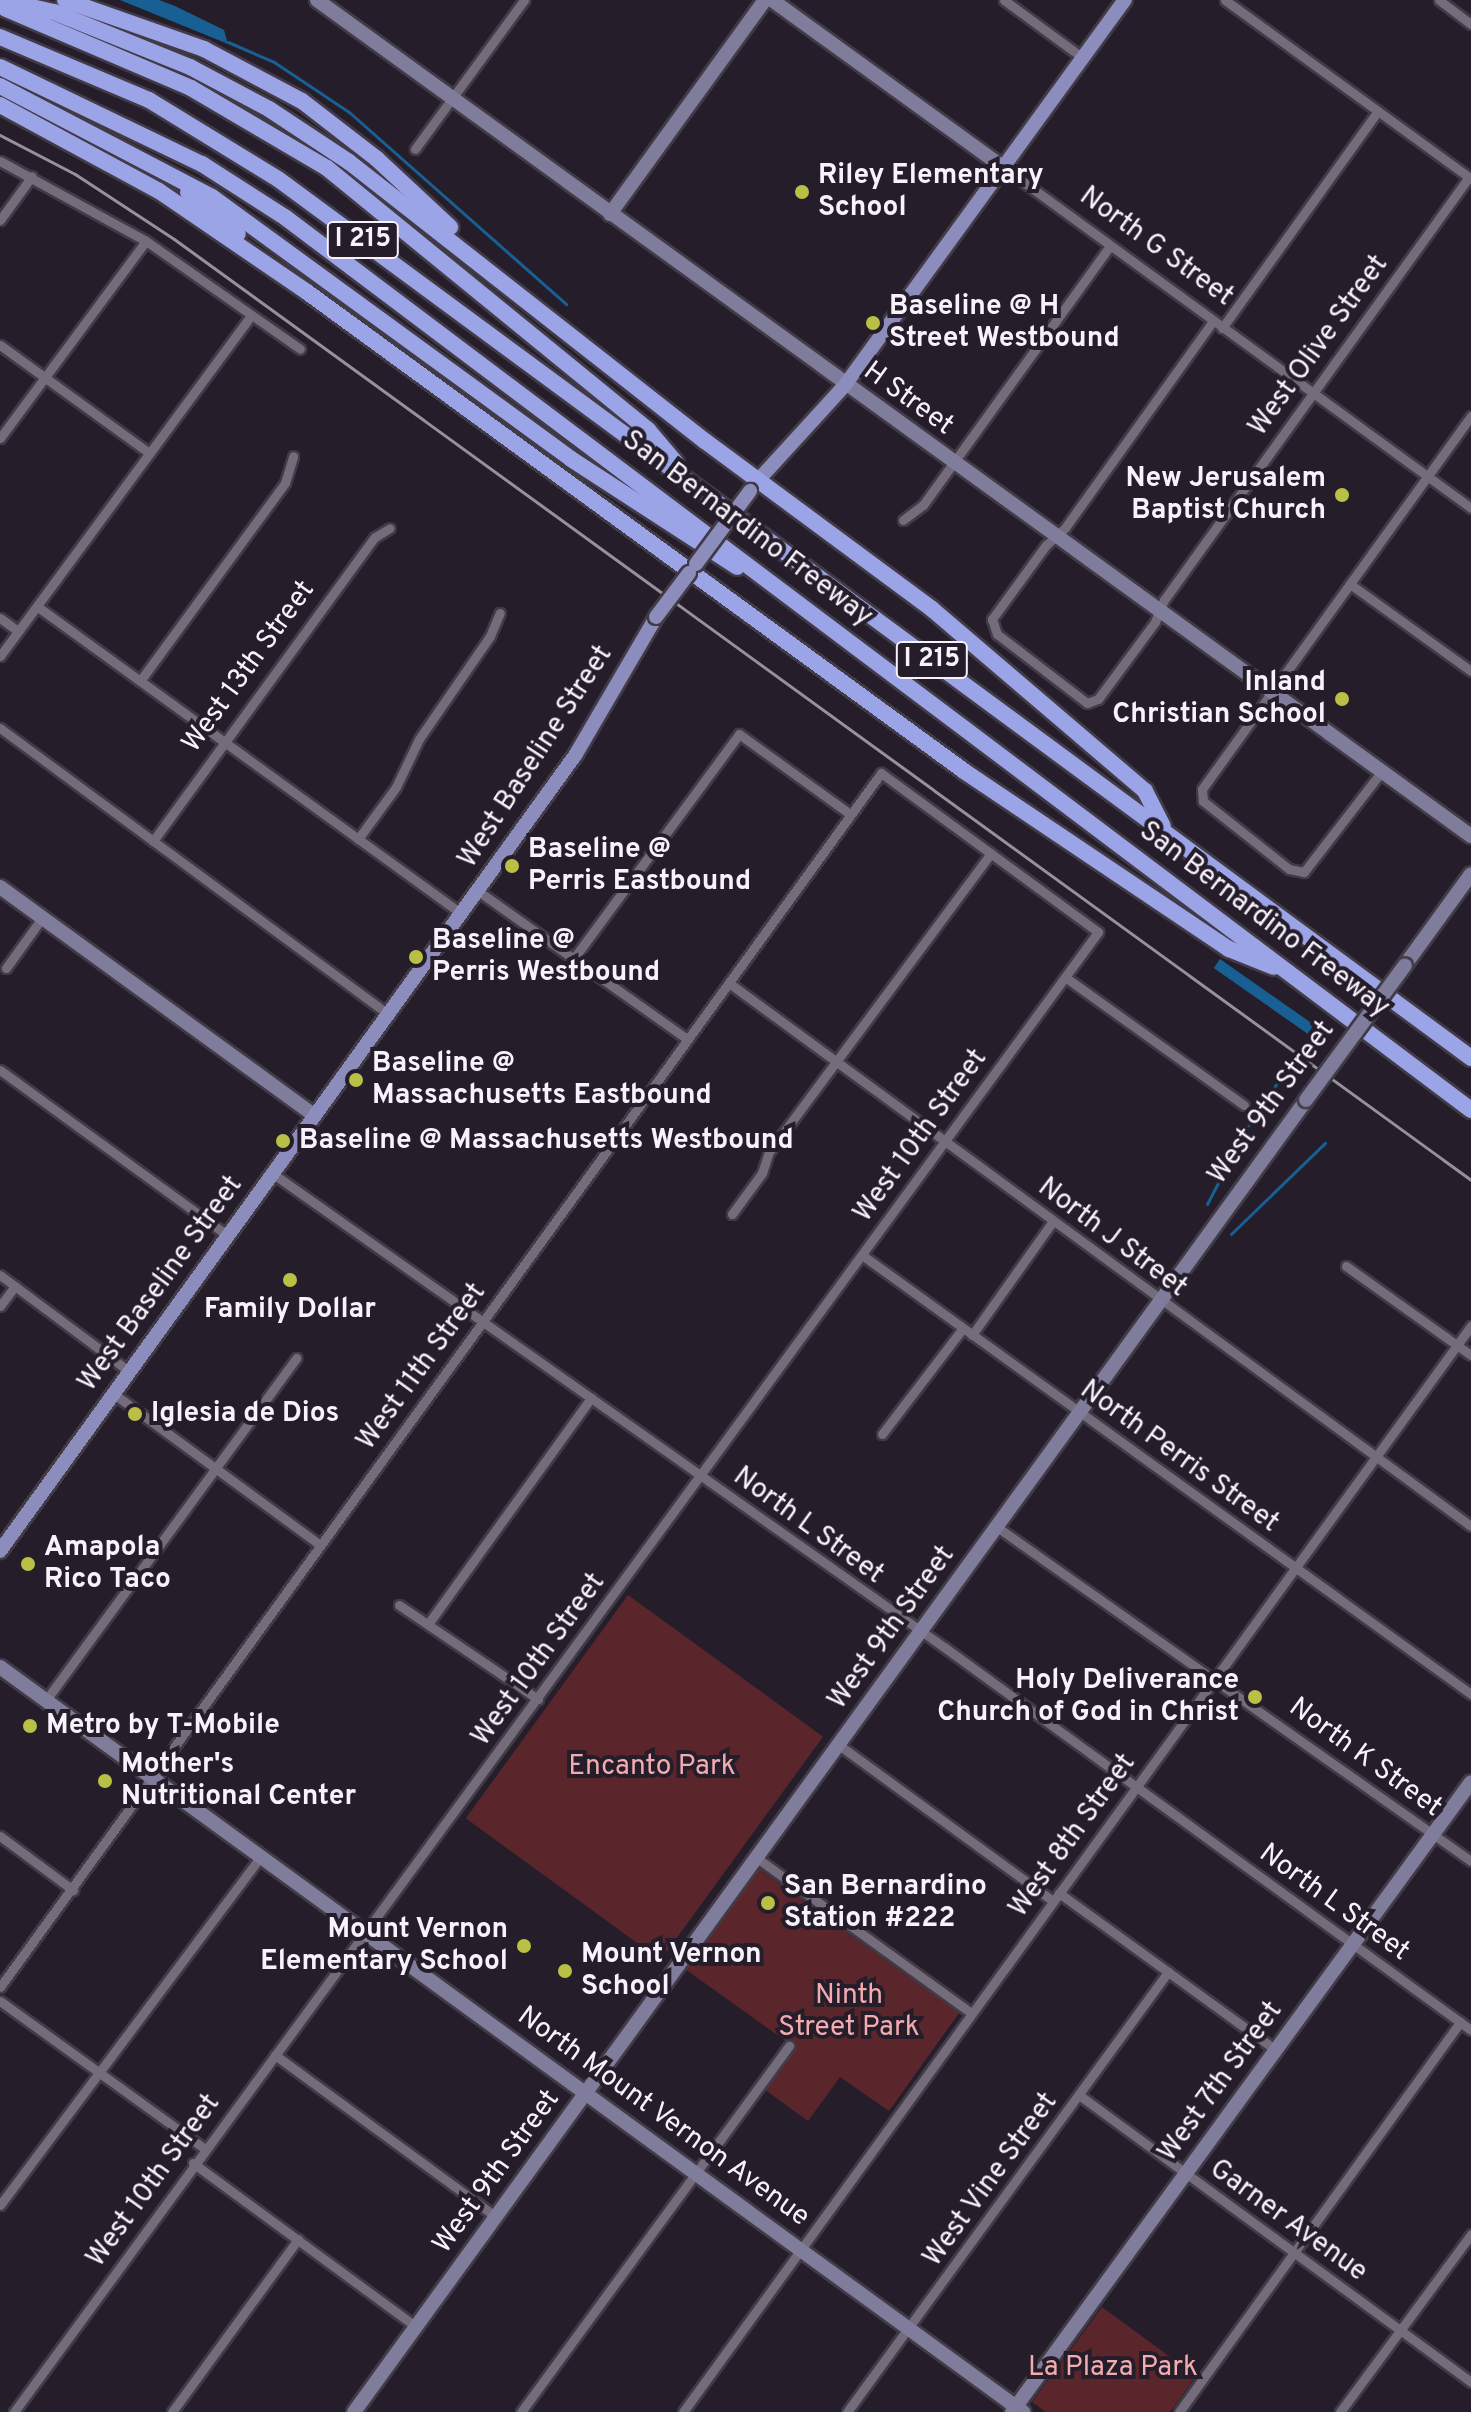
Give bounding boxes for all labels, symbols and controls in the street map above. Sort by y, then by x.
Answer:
place label: Riley Elementary School [818,159,1044,225]
street label: North G Street [1073,180,1239,314]
marker: Riley Elementary School [793,183,811,201]
road number: I 215 [325,218,401,262]
street label: West Olive Street [1242,249,1396,443]
place label: Baseline @ H Street Westbound [889,290,1120,356]
marker: Baseline @ H Street Westbound [864,314,882,332]
street label: H Street [856,355,960,443]
street label: San Bernardino Freeway [615,424,879,634]
place label: New Jerusalem Baptist Church [1125,462,1326,528]
marker: New Jerusalem Baptist Church [1333,486,1351,504]
street label: West 13th Street [175,575,323,759]
road number: I 215 [894,638,970,682]
street label: West Baseline Street [452,640,620,874]
place label: Inland Christian School [1112,666,1326,732]
marker: Inland Christian School [1333,690,1351,708]
street label: San Bernardino Freeway [1132,815,1396,1025]
place label: Baseline @ Perris Eastbound [528,833,751,899]
marker: Baseline @ Perris Eastbound [503,857,521,875]
place label: Baseline @ Perris Westbound [432,924,660,990]
marker: Baseline @ Perris Westbound [407,948,425,966]
street label: West 9th Street [1201,1015,1343,1191]
street label: West 10th Street [847,1043,995,1229]
place label: Baseline @ Massachusetts Eastbound [372,1047,712,1113]
marker: Baseline @ Massachusetts Eastbound [347,1071,365,1089]
place label: Baseline @ Massachusetts Westbound [299,1124,794,1158]
marker: Baseline @ Massachusetts Westbound [274,1132,292,1150]
street label: West Baseline Street [71,1170,251,1398]
street label: North J Street [1031,1171,1193,1305]
marker: Family Dollar [281,1271,299,1289]
street label: West 11th Street [350,1277,494,1457]
place label: Family Dollar [204,1293,376,1327]
street label: North Perris Street [1073,1374,1285,1540]
place label: Iglesia de Dios [151,1397,339,1431]
marker: Iglesia de Dios [126,1405,144,1423]
street label: North L Street [726,1460,890,1592]
place label: Amapola Rico Taco [44,1531,171,1597]
street label: West 9th Street [821,1540,963,1716]
marker: Amapola Rico Taco [19,1555,37,1573]
street label: West 10th Street [465,1567,613,1753]
place label: Holy Deliverance Church of God in Christ [937,1664,1239,1730]
marker: Holy Deliverance Church of God in Christ [1246,1688,1264,1706]
street label: North K Street [1282,1691,1448,1825]
place label: Metro by T-Mobile [46,1709,280,1743]
marker: Metro by T-Mobile [21,1717,39,1735]
place label: Mother's Nutritional Center [121,1748,356,1814]
street label: West 8th Street [1002,1748,1144,1924]
park label: Encanto Park [568,1750,736,1784]
marker: Mother's Nutritional Center [96,1772,114,1790]
street label: North L Street [1252,1837,1416,1969]
place label: San Bernardino Station #222 [784,1870,987,1936]
marker: San Bernardino Station #222 [759,1894,777,1912]
place label: Mount Vernon Elementary School [260,1913,508,1979]
marker: Mount Vernon Elementary School [515,1937,533,1955]
place label: Mount Vernon School [581,1938,763,2004]
marker: Mount Vernon School [556,1962,574,1980]
park label: Ninth Street Park [778,1979,920,2045]
street label: West 7th Street [1151,1995,1291,2169]
street label: North Mount Vernon Avenue [510,1999,816,2235]
street label: West 9th Street [426,2084,568,2260]
street label: West Vine Street [916,2086,1066,2274]
street label: West 10th Street [80,2088,228,2274]
street label: Garner Avenue [1202,2152,1374,2290]
park label: La Plaza Park [1028,2351,1198,2385]

